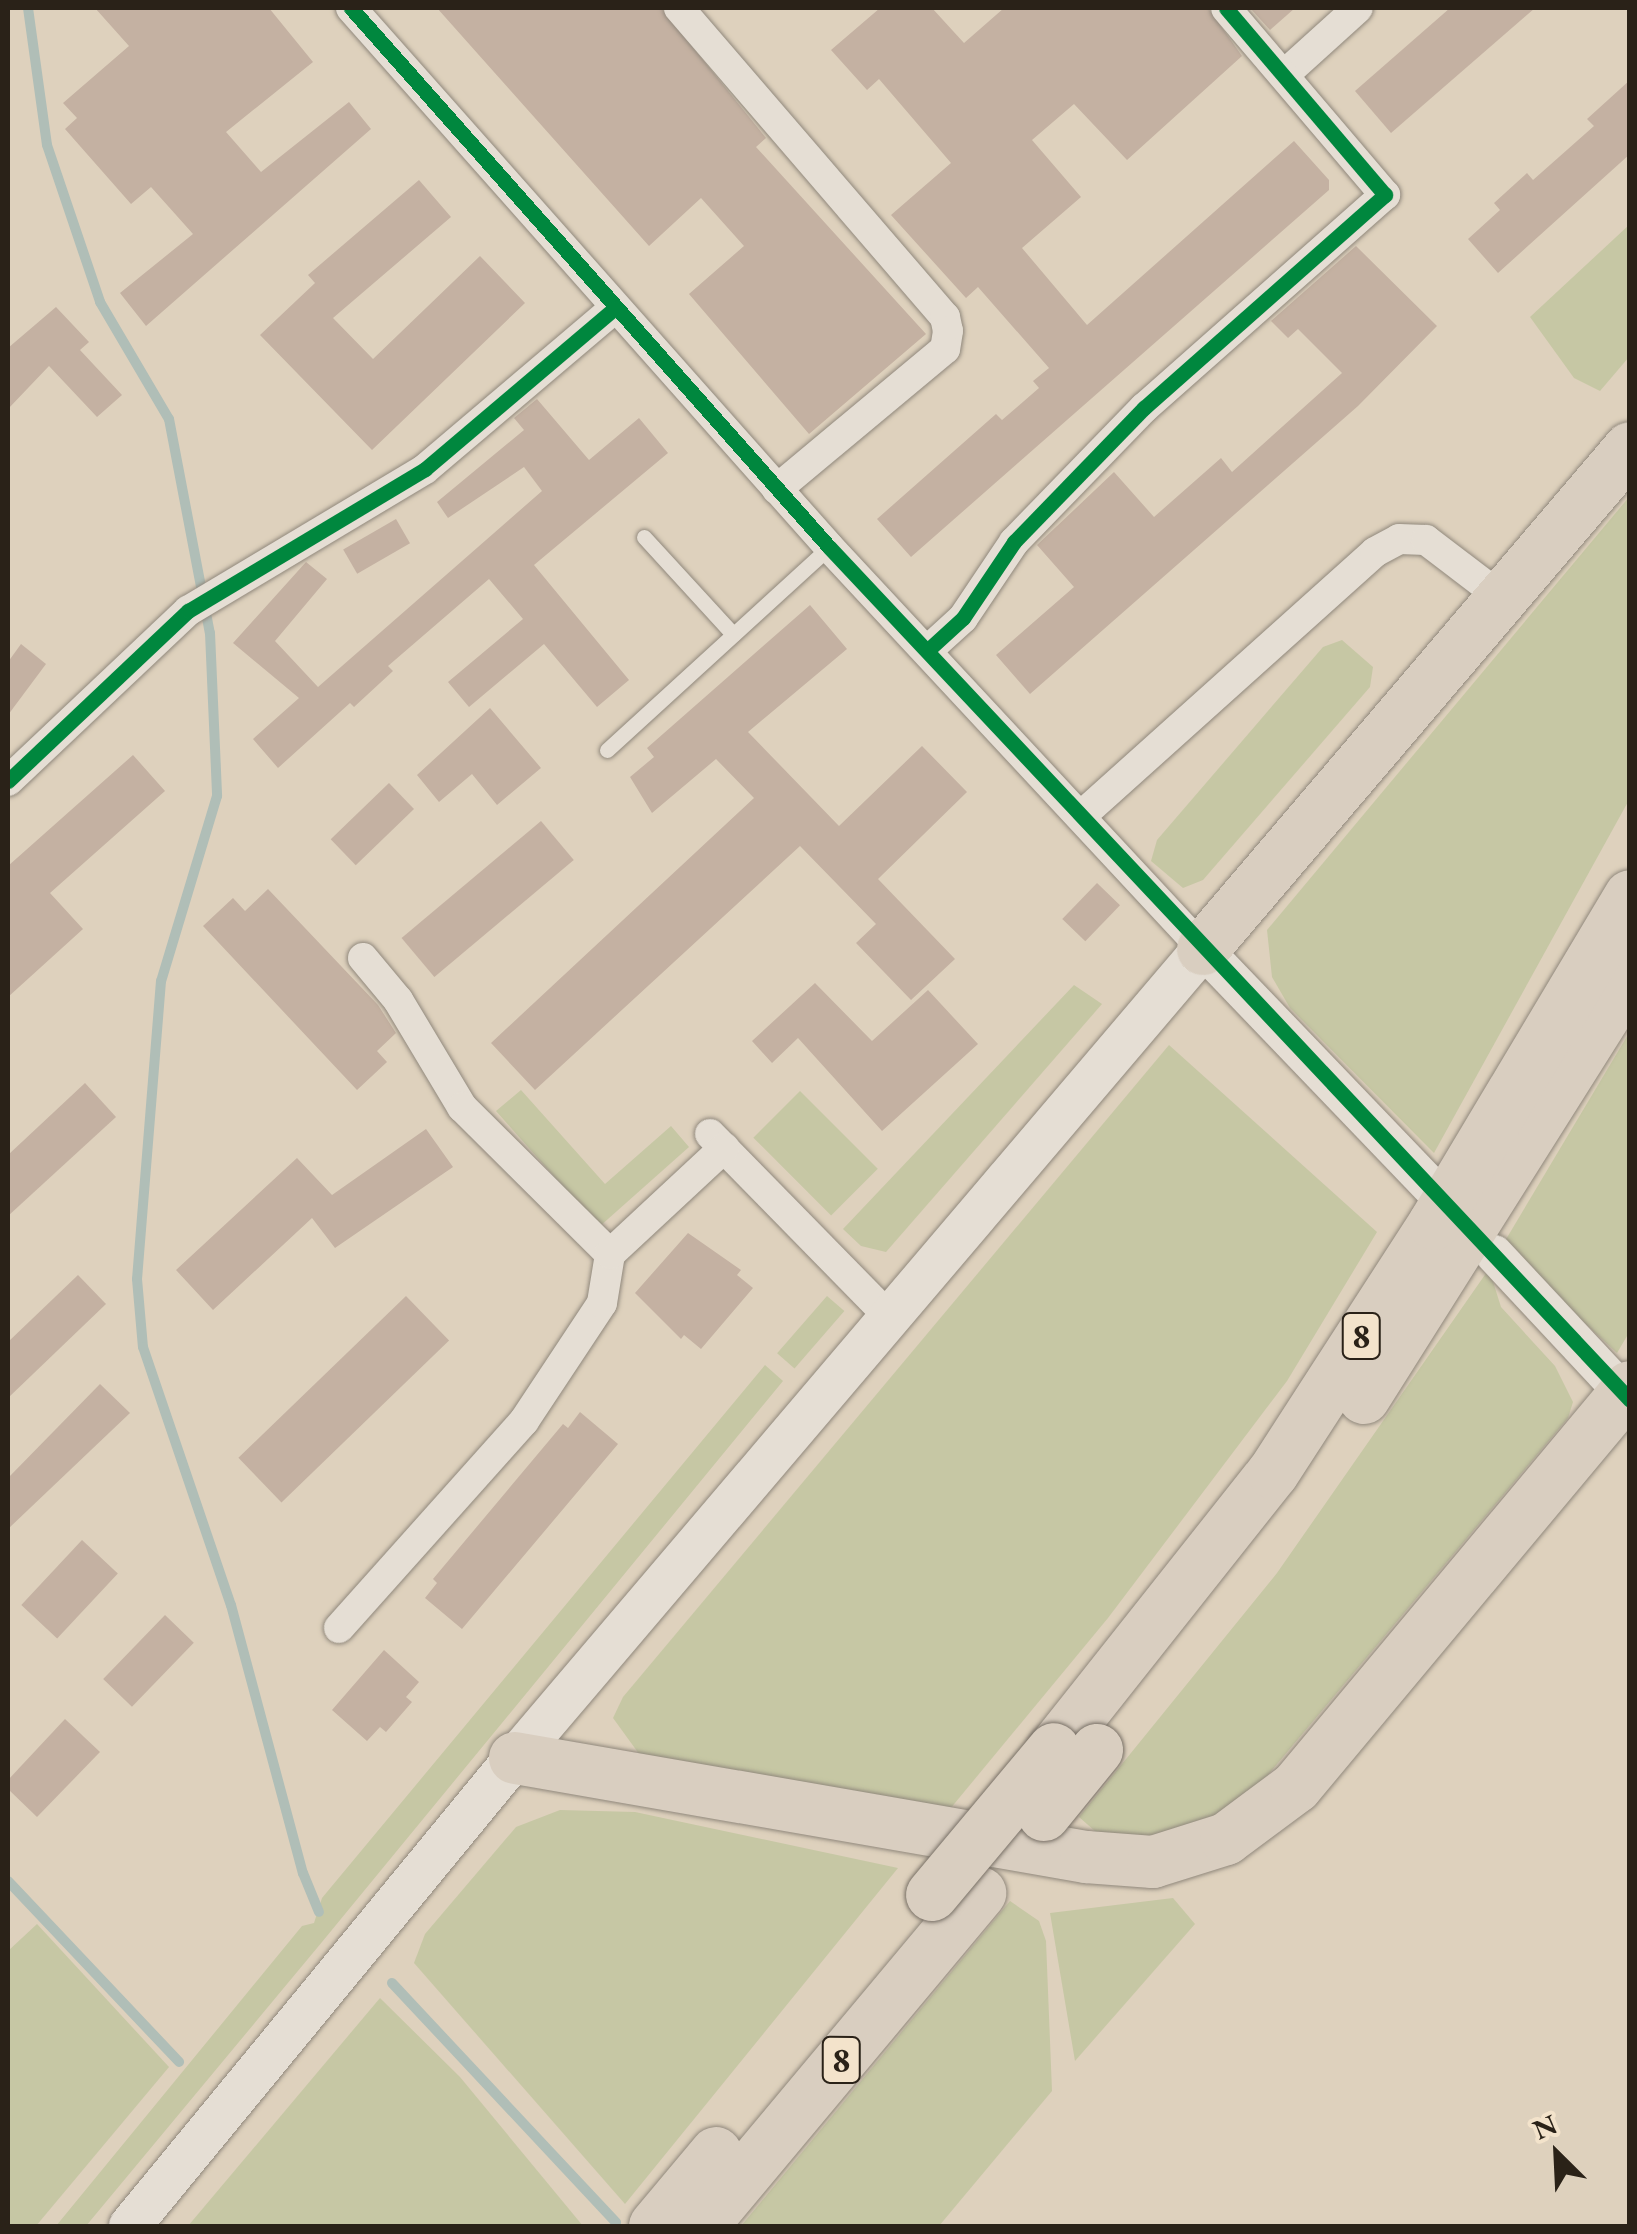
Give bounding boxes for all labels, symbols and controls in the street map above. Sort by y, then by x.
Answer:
road number: 8 [1341,1306,1381,1366]
road number: 8 [821,2030,861,2090]
north arrow [1507,2104,1607,2204]
text: N [1527,2106,1562,2148]

